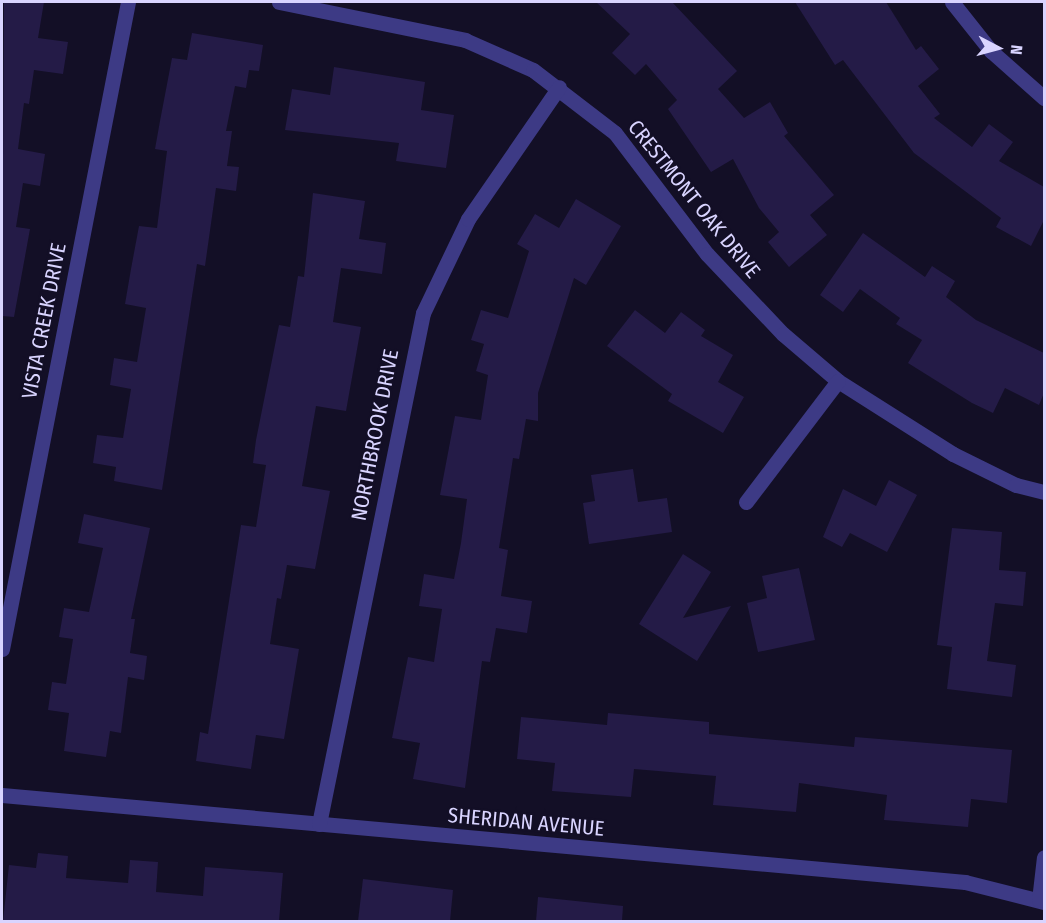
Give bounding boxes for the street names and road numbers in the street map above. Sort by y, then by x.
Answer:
street label: CRESTMONT OAK DRIVE [623,115,765,283]
street label: VISTA CREEK DRIVE [17,241,71,401]
street label: NORTHBROOK DRIVE [346,347,404,523]
street label: SHERIDAN AVENUE [447,803,605,841]

